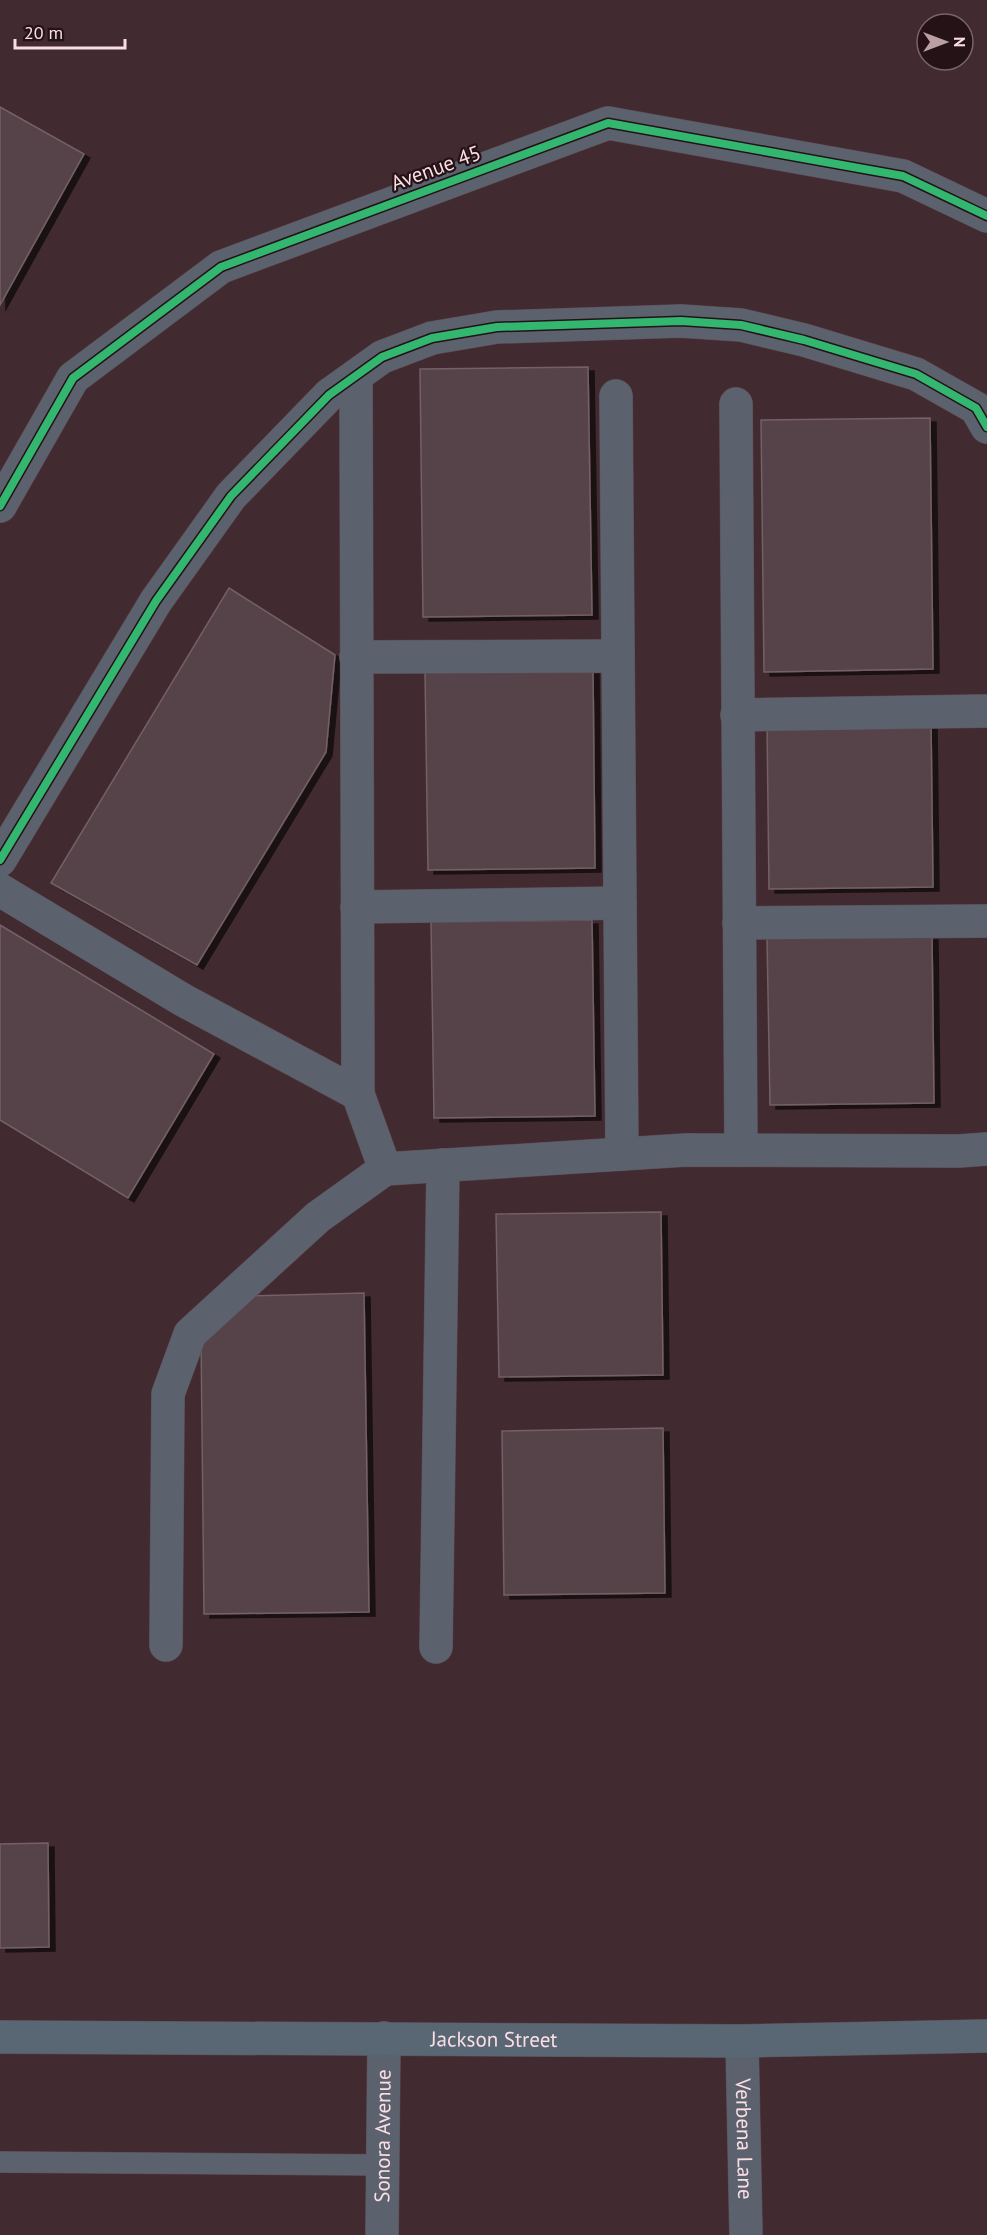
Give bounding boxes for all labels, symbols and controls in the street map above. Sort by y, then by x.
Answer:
scale bar [15,12,124,50]
north arrow [915,12,975,72]
text: 20 m [24,21,63,44]
text: N [950,37,970,47]
street label: Avenue 45 [387,139,485,196]
street label: Jackson Street [429,2025,558,2053]
street label: Sonora Avenue [368,2069,397,2203]
street label: Verbena Lane [730,2077,759,2200]

